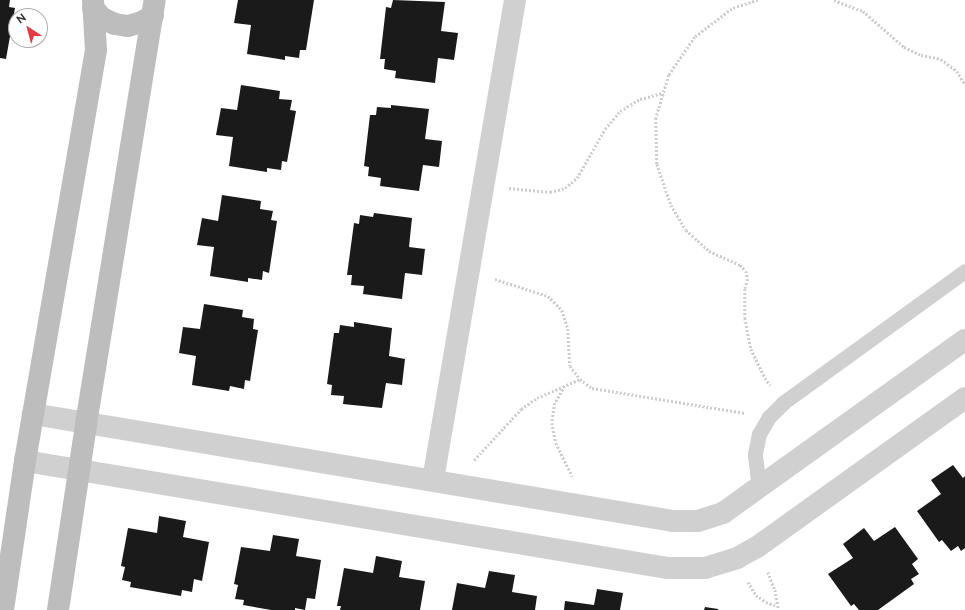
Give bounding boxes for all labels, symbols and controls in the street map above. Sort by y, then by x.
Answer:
north arrow [8,8,48,48]
text: N [14,11,28,26]

